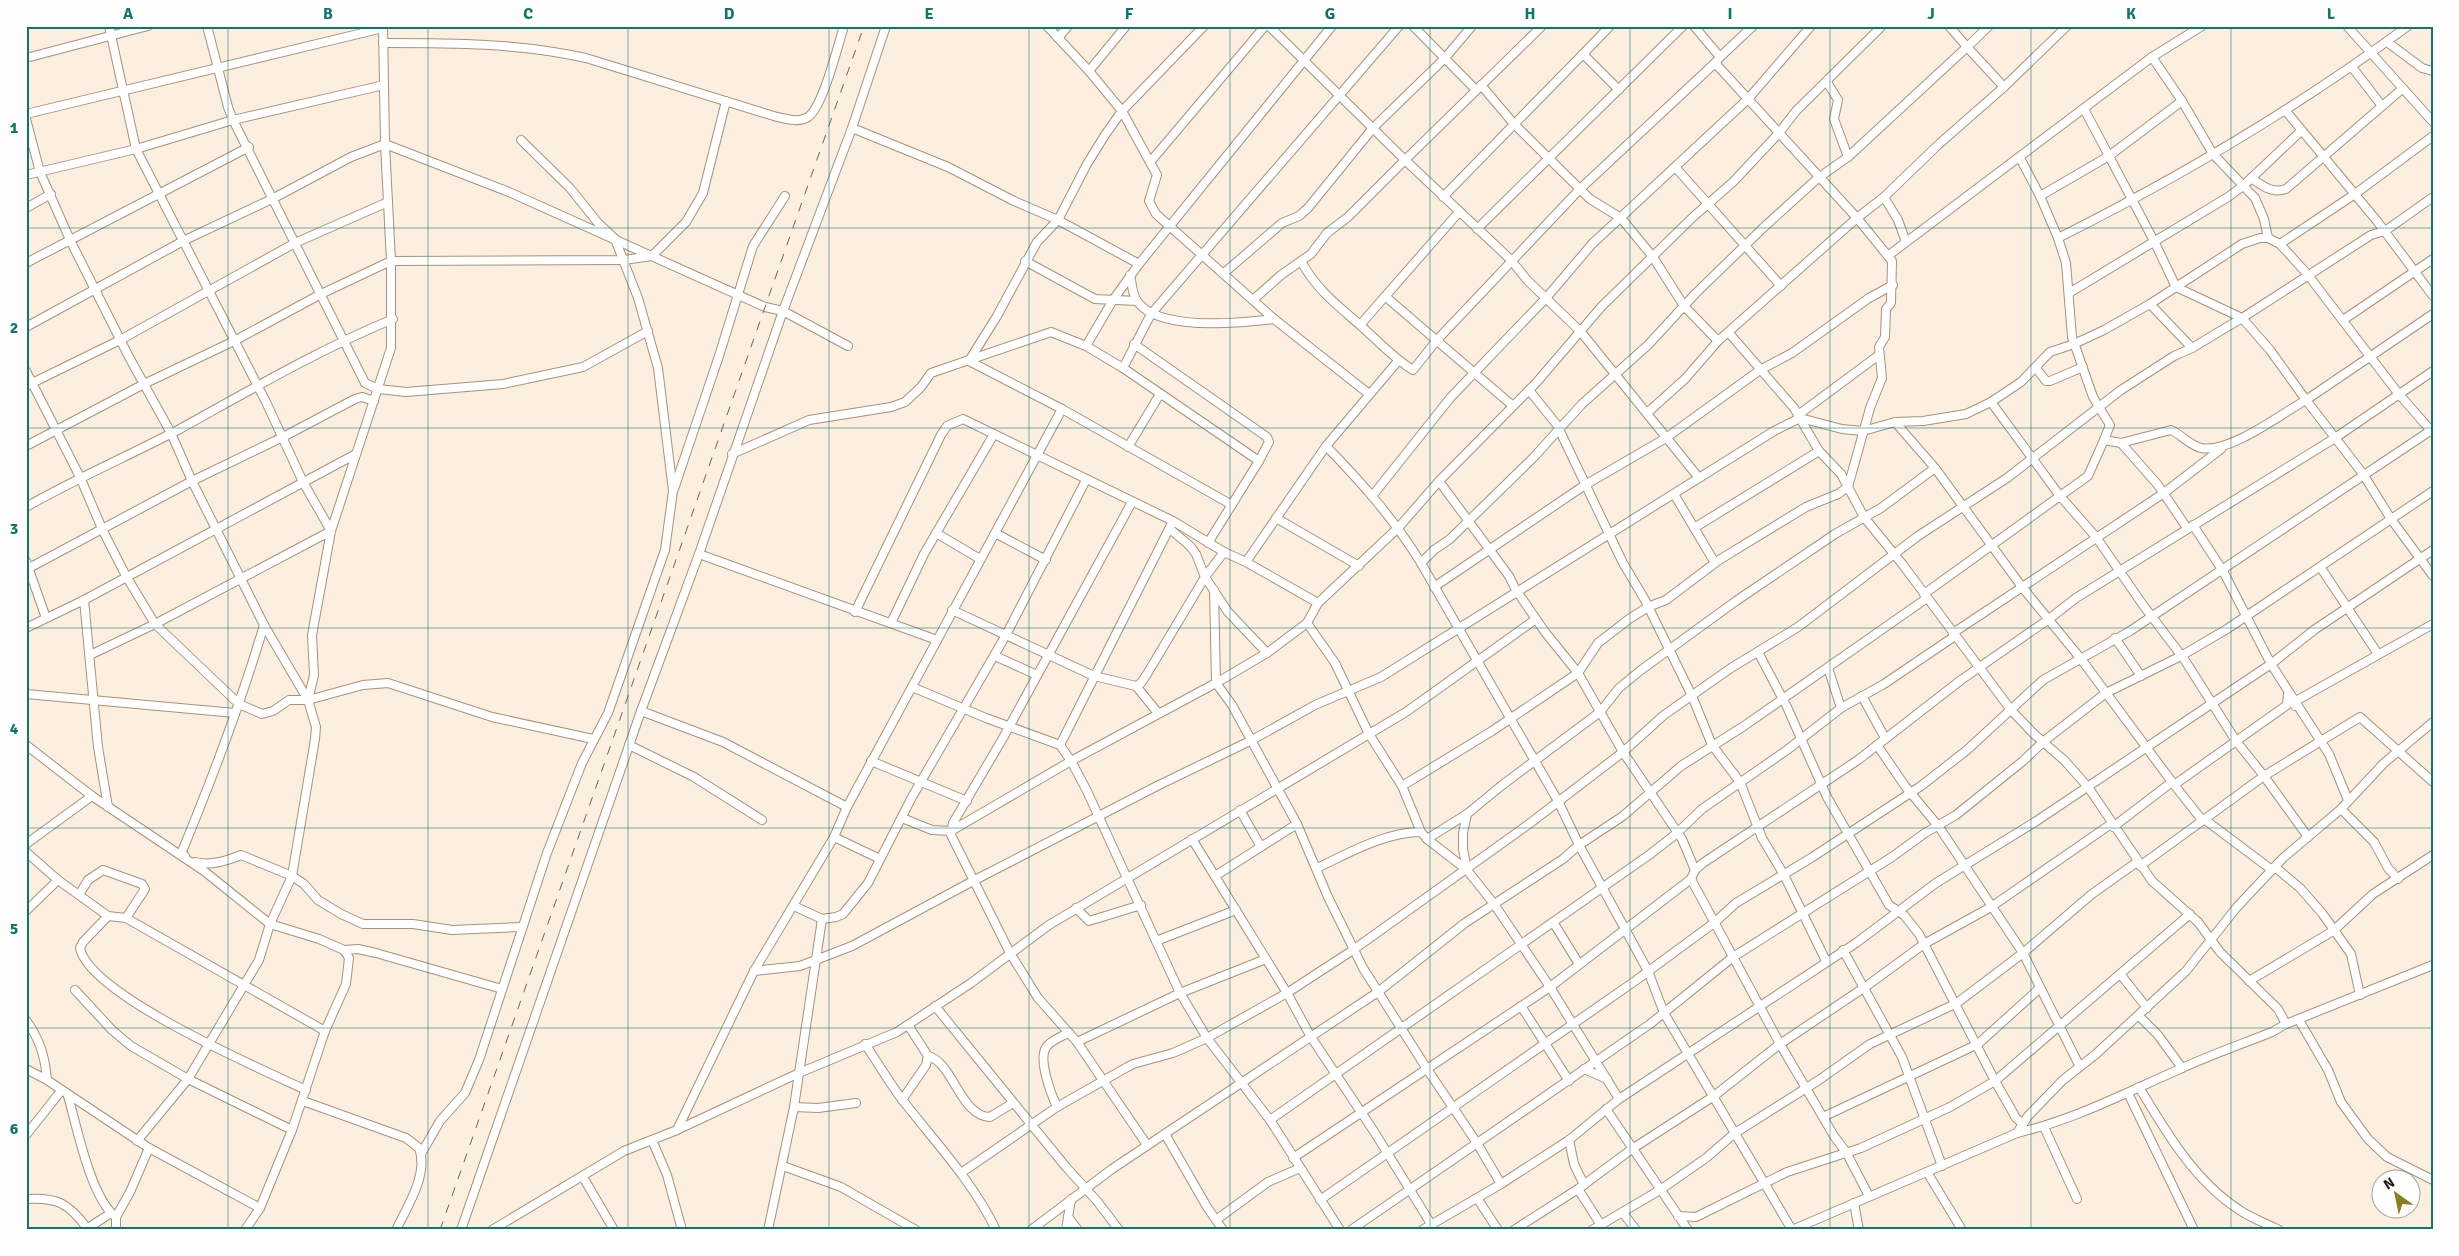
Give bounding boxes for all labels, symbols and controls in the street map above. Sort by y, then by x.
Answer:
text: A [123,4,134,24]
text: B [323,4,333,24]
text: C [523,4,533,24]
text: D [724,4,735,24]
text: E [924,4,934,24]
text: F [1125,4,1134,24]
text: G [1325,4,1335,24]
text: H [1525,4,1535,24]
text: I [1727,4,1733,24]
text: J [1927,4,1935,24]
text: K [2126,4,2136,24]
text: L [2327,4,2336,24]
text: 1 [10,118,19,138]
text: 2 [10,318,18,338]
text: 3 [10,519,18,539]
text: 4 [10,719,19,739]
text: 5 [10,919,18,939]
text: 6 [10,1119,19,1139]
north arrow [2372,1168,2422,1218]
text: N [2380,1174,2398,1193]

